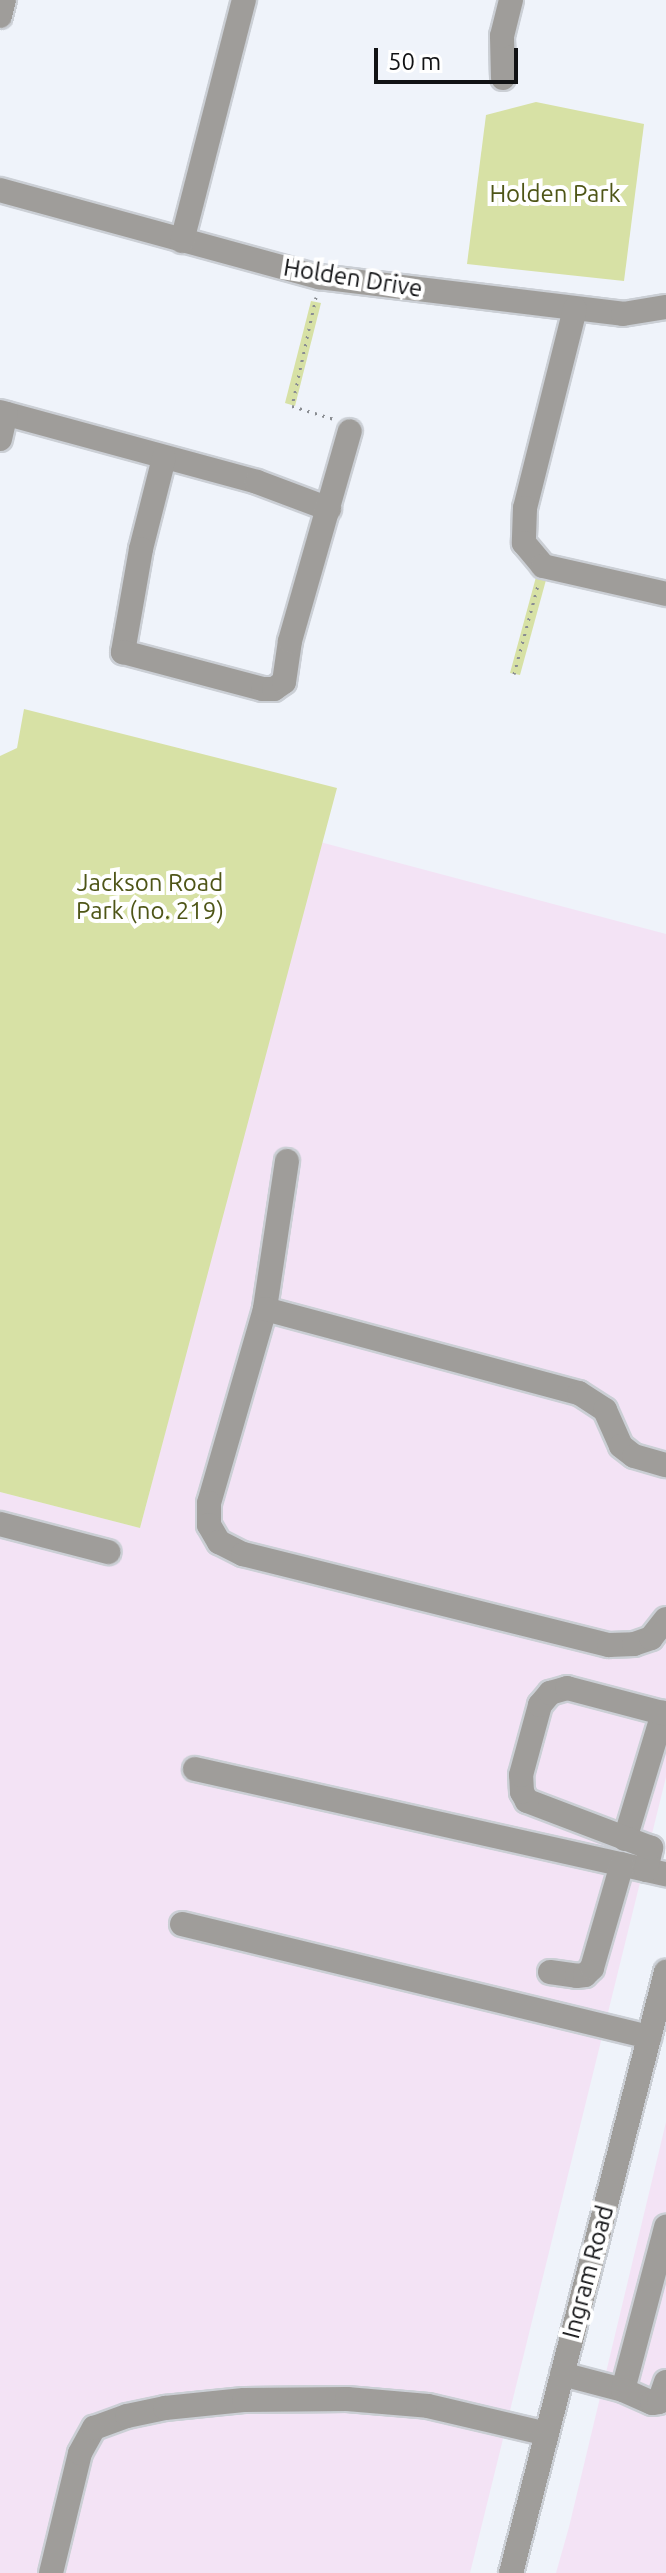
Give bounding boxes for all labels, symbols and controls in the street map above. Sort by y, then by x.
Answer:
scale bar [378,32,522,82]
text: 50 m [388,48,441,75]
park label: Holden Park [489,180,621,208]
street label: Holden Drive [281,253,425,303]
park label: Jackson Road Park (no. 219) [76,869,224,925]
street label: Ingram Road [556,2202,620,2342]

